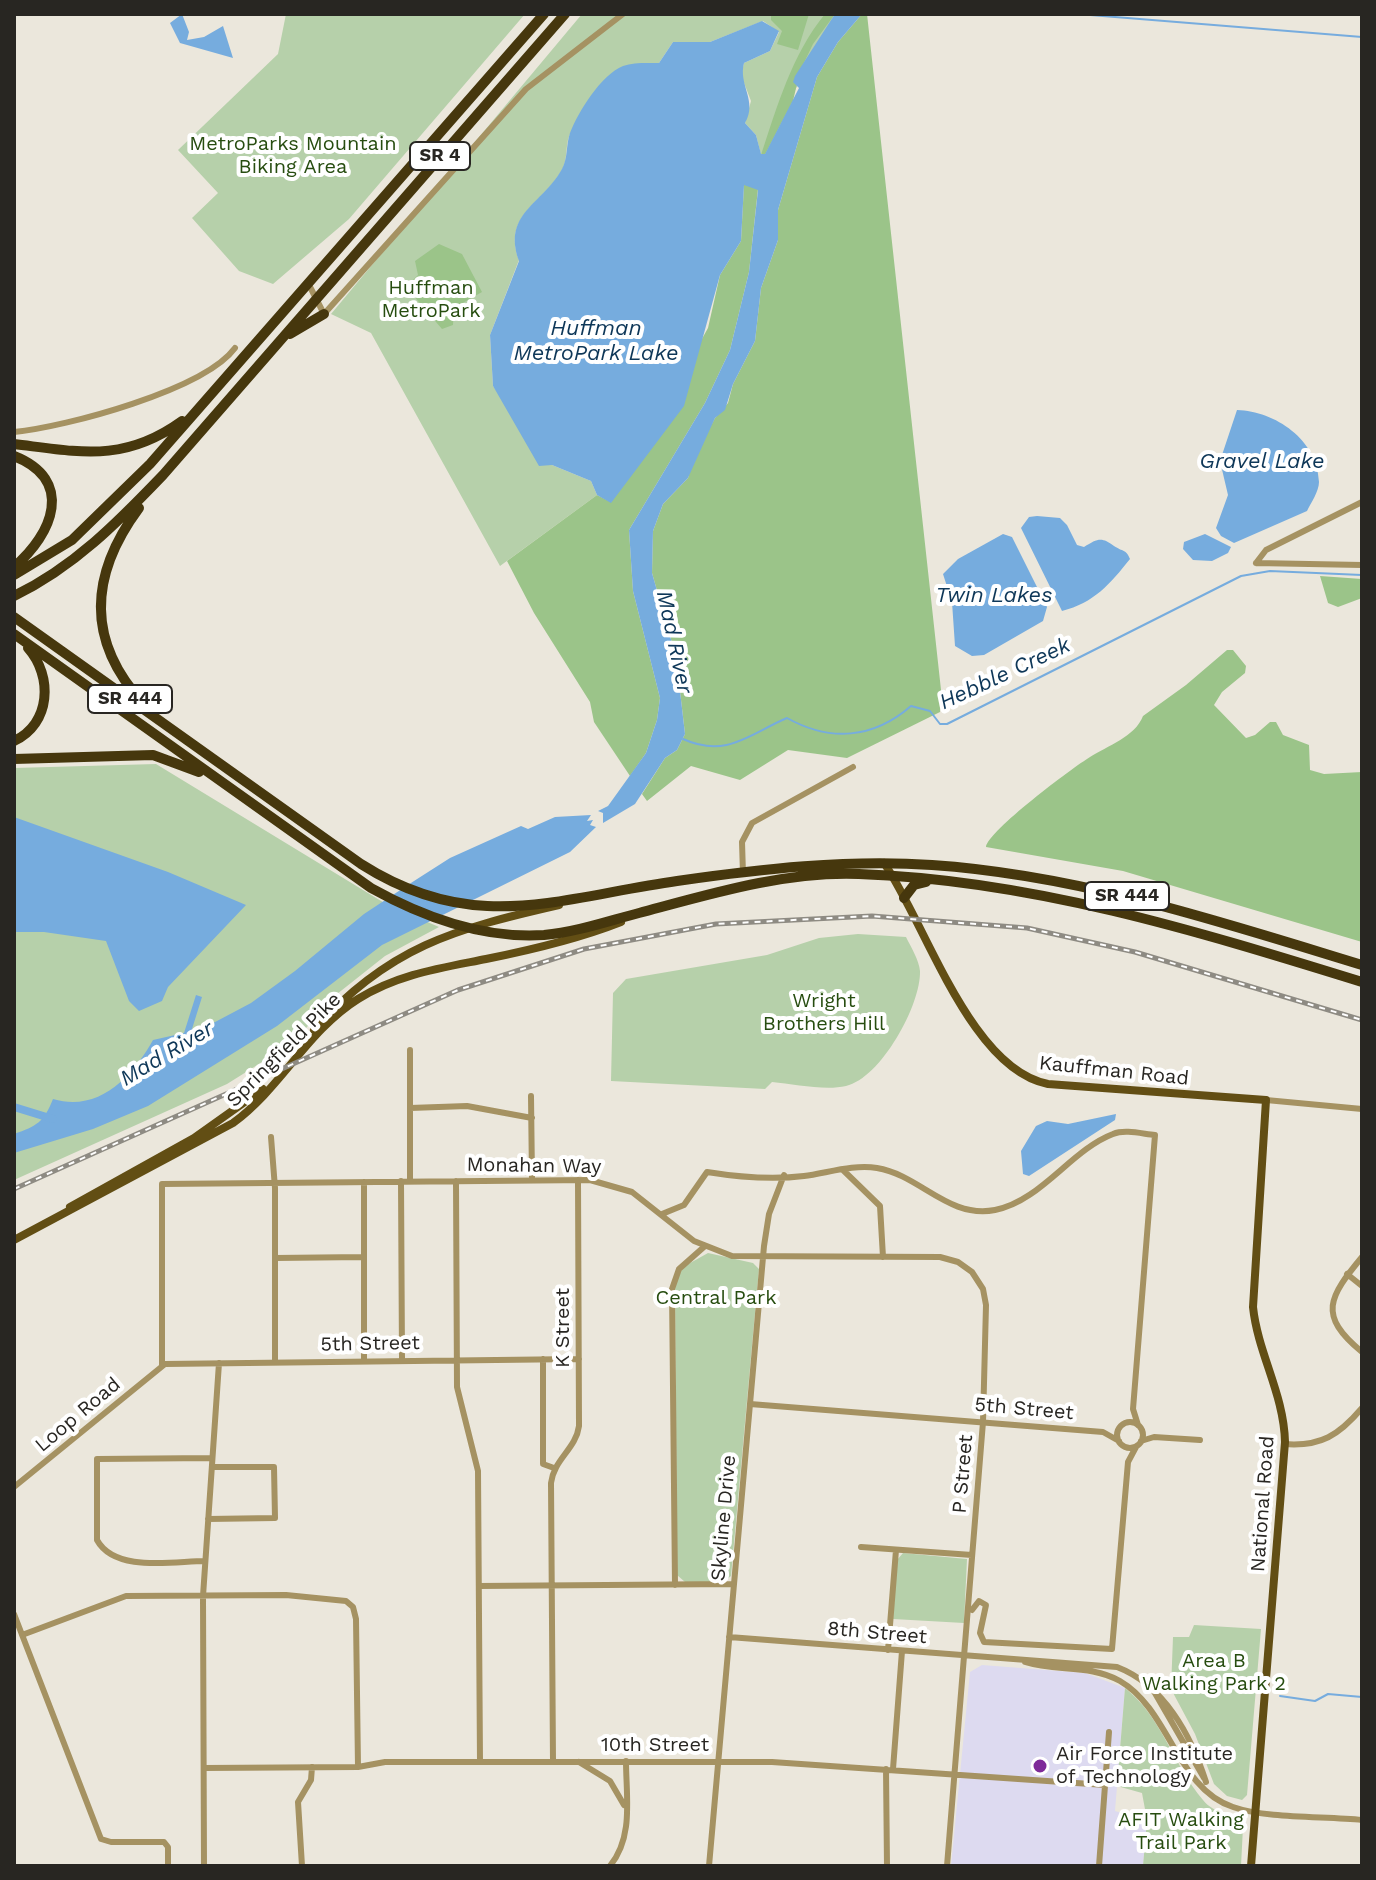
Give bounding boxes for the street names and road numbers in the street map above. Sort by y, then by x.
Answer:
road number: SR 4 [410,142,470,170]
road number: SR 444 [88,685,172,713]
road number: SR 444 [1085,882,1169,910]
street label: Springfield Pike [222,988,346,1112]
street label: Kauffman Road [1038,1051,1190,1091]
street label: Monahan Way [466,1153,602,1179]
street label: K Street [551,1288,575,1368]
street label: 5th Street [320,1331,420,1357]
street label: Loop Road [31,1372,125,1458]
street label: 5th Street [973,1393,1075,1425]
street label: P Street [948,1433,978,1515]
street label: National Road [1246,1435,1280,1573]
street label: Skyline Drive [707,1454,741,1582]
street label: 8th Street [826,1617,928,1649]
street label: 10th Street [601,1733,709,1757]

